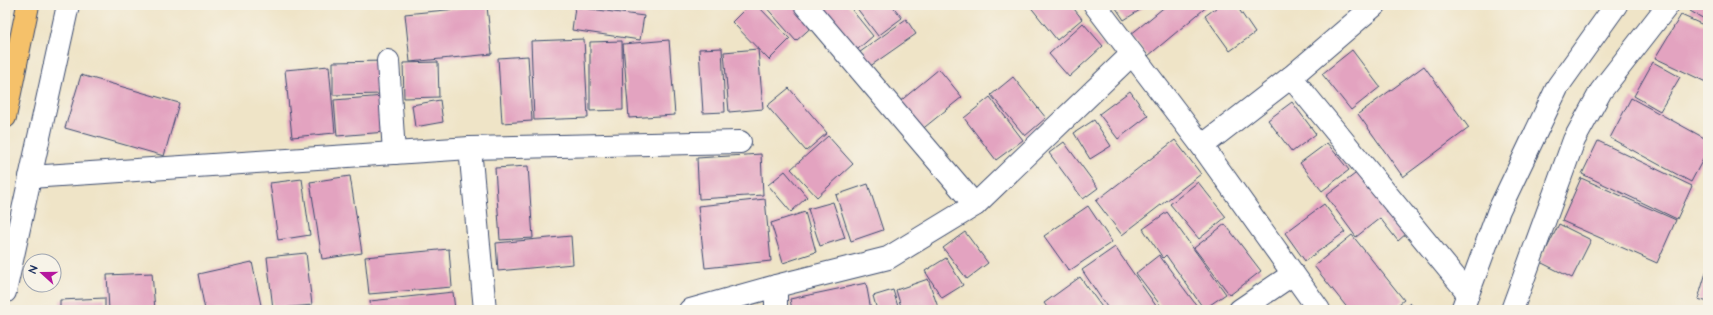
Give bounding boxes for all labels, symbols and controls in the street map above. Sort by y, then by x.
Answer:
north arrow [22,253,62,293]
text: N [25,264,41,276]

